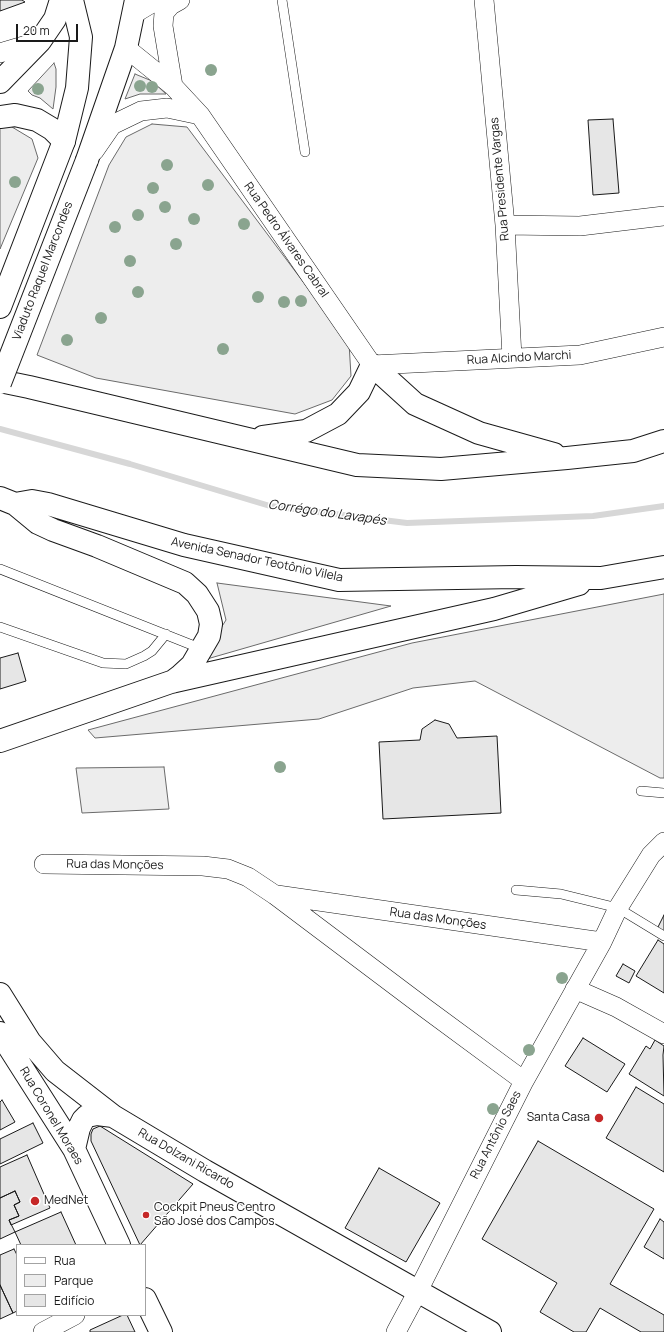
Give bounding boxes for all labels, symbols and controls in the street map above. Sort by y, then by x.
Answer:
scale bar [18,16,80,42]
text: 20 m [23,22,50,39]
street label: Rua Presidente Vargas [487,117,513,241]
street label: Rua Pedro Álvares Cabral [241,180,331,300]
street label: Viaduto Raquel Marcondes [10,200,76,342]
street label: Rua Alcindo Marchi [466,348,572,368]
water label: Corrégo do Lavapés [267,497,387,529]
street label: Avenida Senador Teotônio Vilela [170,535,344,585]
street label: Rua das Monções [66,857,164,873]
street label: Rua das Monções [389,905,487,933]
street label: Rua Coronel Moraes [16,1065,86,1167]
street label: Rua Antônio Saes [468,1089,524,1181]
place label: Santa Casa [527,1111,590,1125]
marker: Santa Casa [593,1112,605,1124]
street label: Rua Dolzani Ricardo [135,1126,237,1192]
place label: MedNet [44,1194,88,1208]
marker: MedNet [29,1195,41,1207]
place label: Cockpit Pneus Centro São José dos Campos [154,1201,275,1229]
marker: Cockpit Pneus Centro São José dos Campos [141,1210,151,1220]
legend [16,1244,146,1316]
text: Rua [54,1252,75,1269]
text: Parque [54,1272,93,1289]
text: Edifício [54,1292,94,1309]

